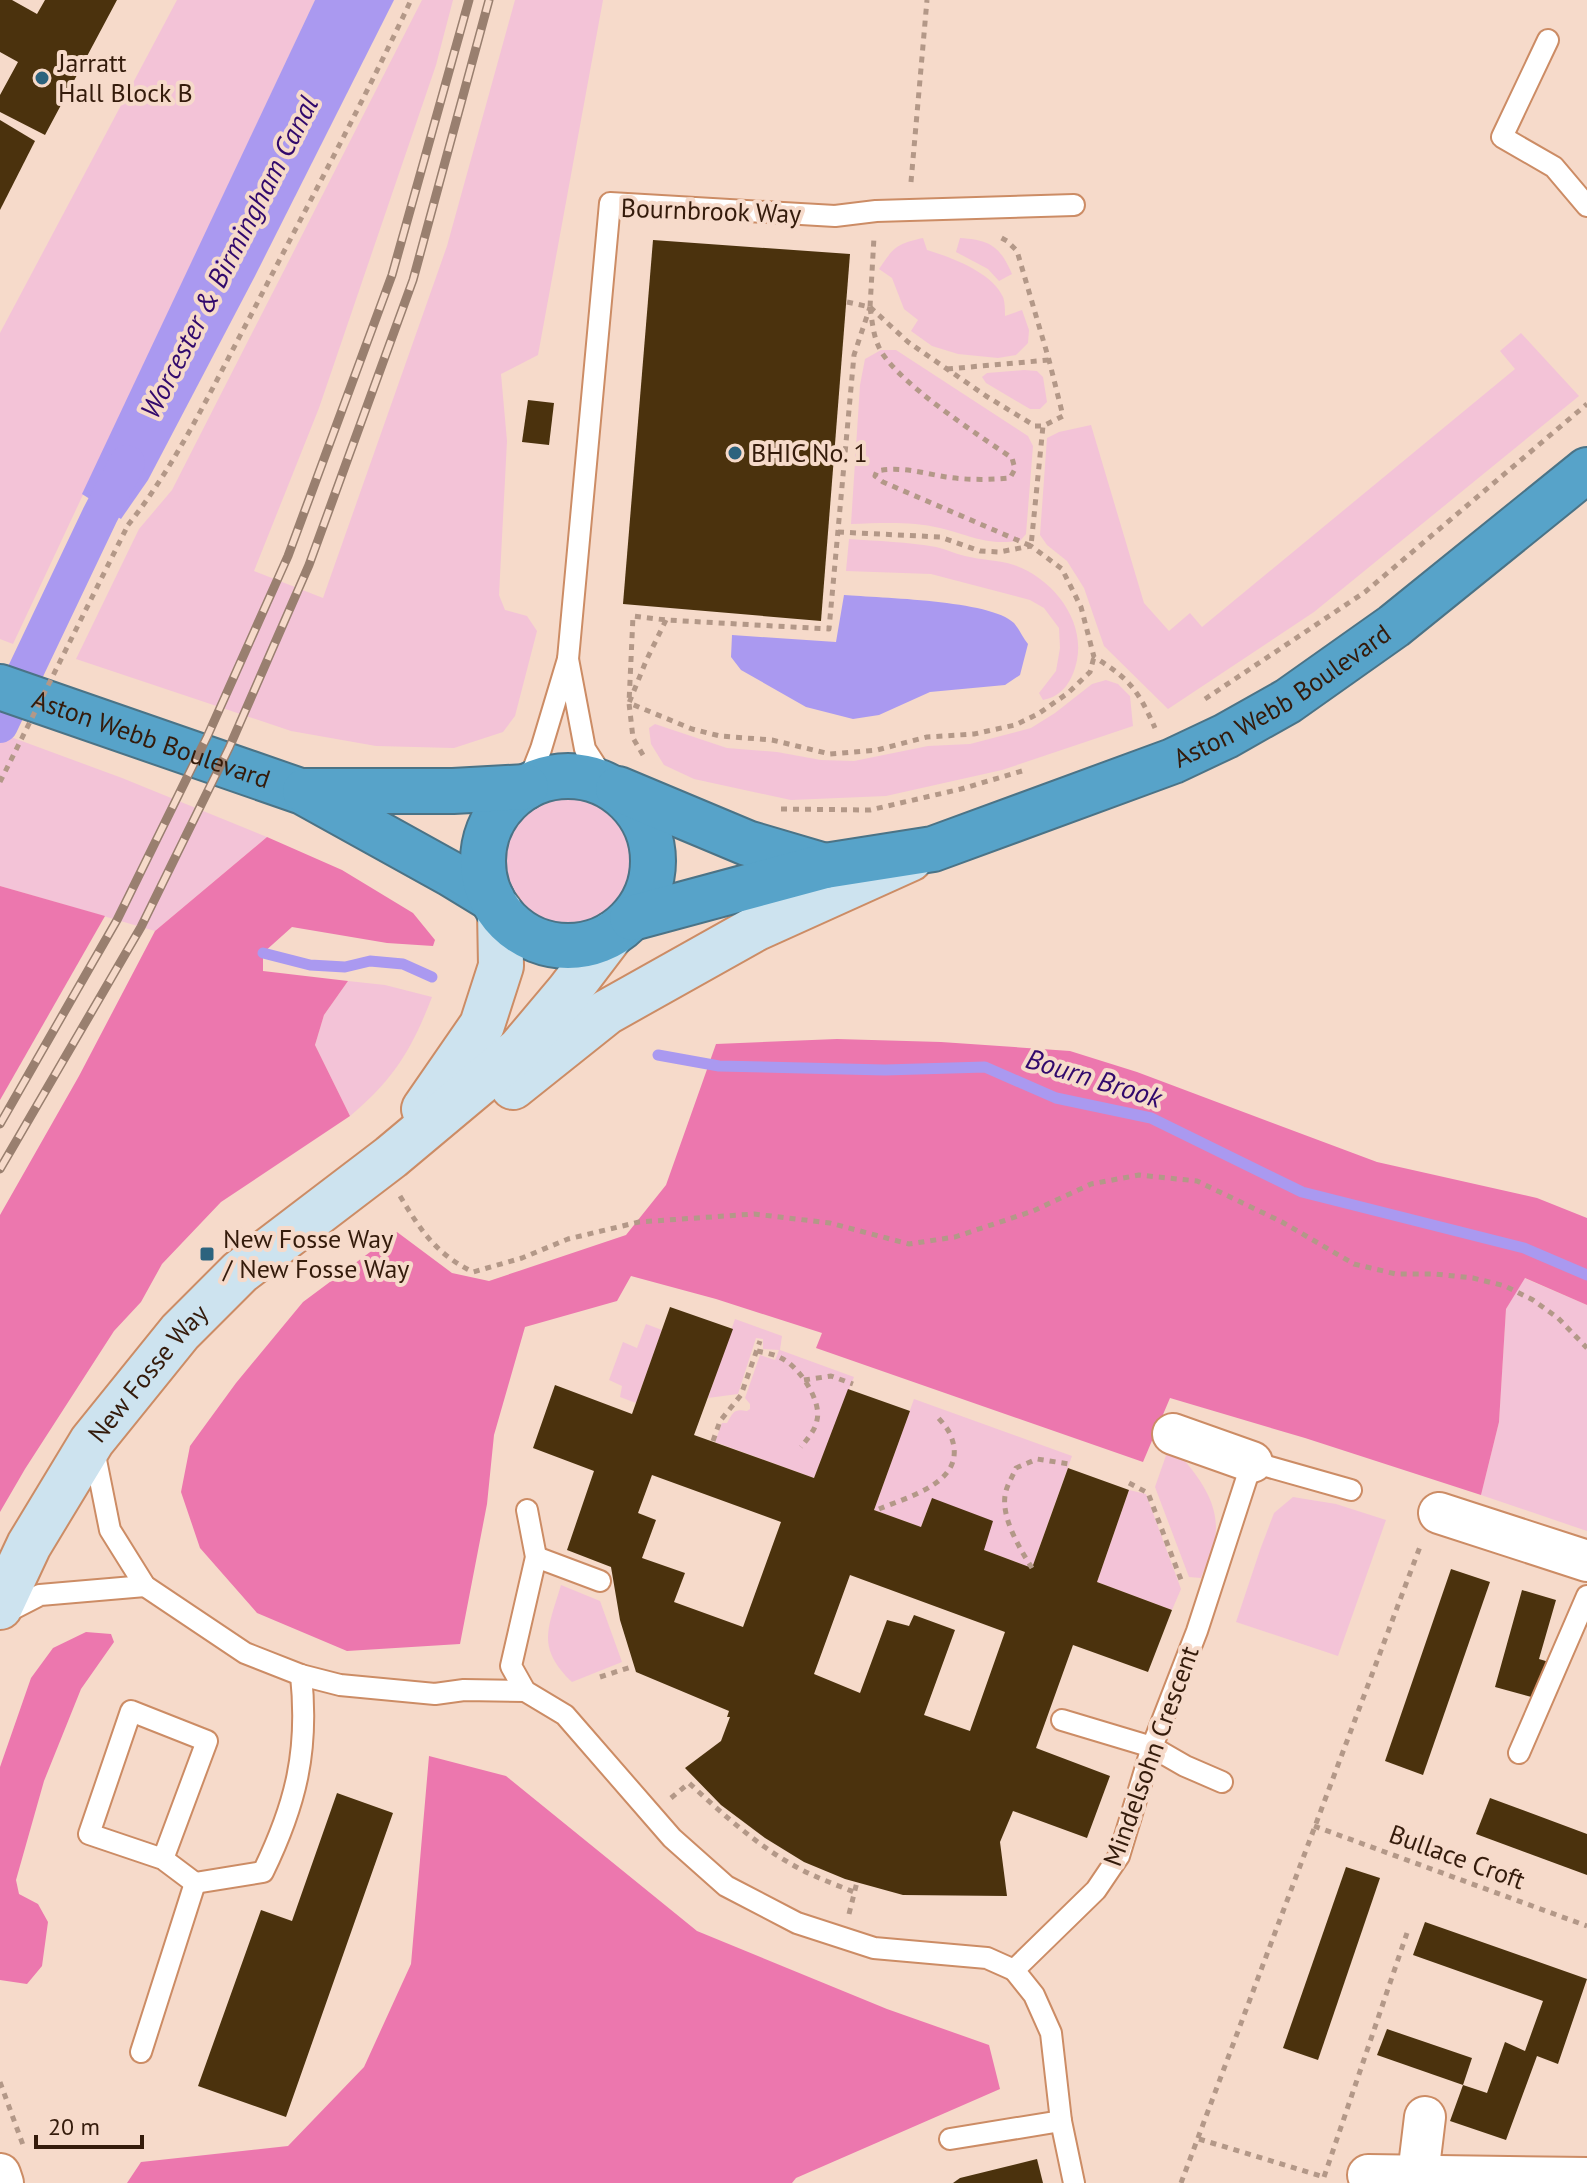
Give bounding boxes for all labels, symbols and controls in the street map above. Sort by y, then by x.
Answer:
place label: Jarratt Hall Block B [57,46,193,109]
marker: Jarratt Hall Block B [33,69,51,87]
water label: Worcester & Birmingham Canal [131,89,326,424]
street label: Bournbrook Way [620,191,802,230]
place label: BHIC No. 1 [751,436,868,469]
marker: BHIC No. 1 [726,444,744,462]
street label: Aston Webb Boulevard [1168,617,1397,774]
street label: Aston Webb Boulevard [28,682,275,795]
water label: Bourn Brook [1022,1039,1168,1116]
place label: New Fosse Way / New Fosse Way [222,1222,409,1285]
marker: New Fosse Way / New Fosse Way [198,1245,216,1263]
street label: New Fosse Way [81,1297,215,1449]
street label: Mindelsohn Crescent [1095,1641,1206,1870]
street label: Bullace Croft [1385,1817,1530,1896]
scale bar [36,2099,142,2149]
text: 20 m [48,2111,100,2142]

